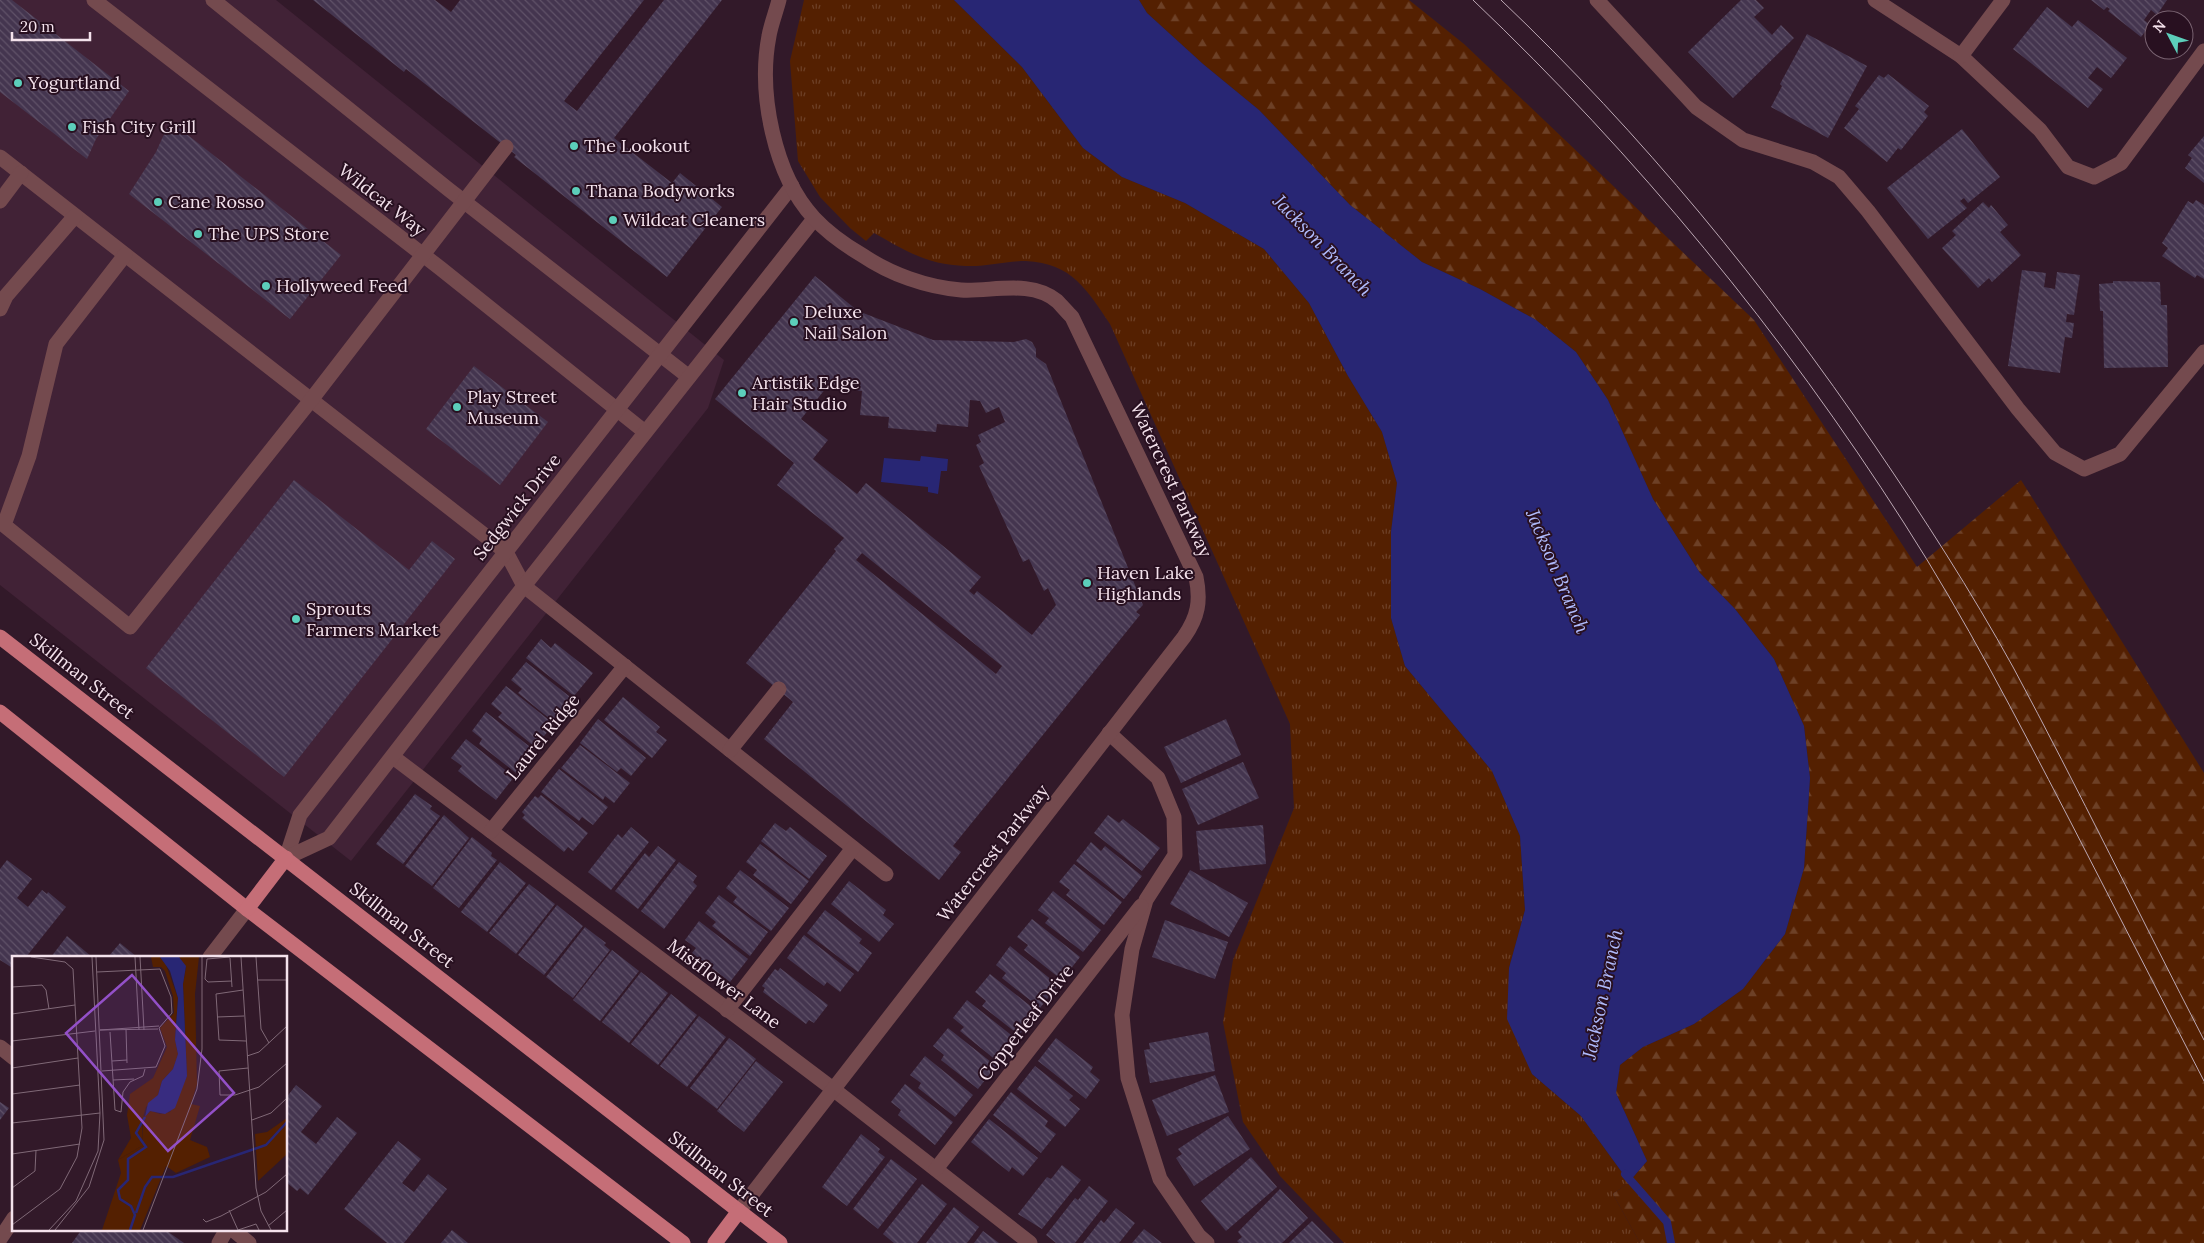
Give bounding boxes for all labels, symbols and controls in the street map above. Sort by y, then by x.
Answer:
scale bar [12,10,90,42]
north arrow [2144,10,2194,60]
text: N [2149,16,2170,36]
text: 20 m [20,17,55,36]
place label: Yogurtland [27,71,120,94]
marker: Yogurtland [12,77,24,89]
place label: Fish City Grill [82,115,196,138]
marker: Fish City Grill [66,121,78,133]
place label: The Lookout [584,134,690,157]
marker: The Lookout [568,140,580,152]
street label: Wildcat Way [334,158,431,241]
place label: Thana Bodyworks [586,179,735,202]
marker: Thana Bodyworks [570,185,582,197]
water label: Jackson Branch [1268,188,1378,301]
place label: Cane Rosso [168,190,264,213]
marker: Cane Rosso [152,196,164,208]
place label: Wildcat Cleaners [623,208,765,231]
marker: Wildcat Cleaners [607,214,619,226]
place label: The UPS Store [208,222,329,245]
marker: The UPS Store [192,228,204,240]
place label: Hollyweed Feed [276,274,408,297]
marker: Hollyweed Feed [260,280,272,292]
place label: Deluxe Nail Salon [804,300,888,344]
marker: Deluxe Nail Salon [788,316,800,328]
place label: Artistik Edge Hair Studio [751,371,860,415]
place label: Play Street Museum [467,385,557,429]
marker: Artistik Edge Hair Studio [736,387,748,399]
street label: Watercrest Parkway [1126,399,1218,561]
marker: Play Street Museum [451,401,463,413]
street label: Sedgwick Drive [468,449,566,565]
water label: Jackson Branch [1521,504,1595,637]
place label: Haven Lake Highlands [1097,561,1194,605]
marker: Haven Lake Highlands [1081,577,1093,589]
place label: Sprouts Farmers Market [306,597,439,641]
marker: Sprouts Farmers Market [290,613,302,625]
street label: Skillman Street [25,628,139,724]
street label: Laurel Ridge [501,689,585,785]
street label: Watercrest Parkway [932,779,1054,926]
street label: Skillman Street [345,877,459,973]
water label: Jackson Branch [1576,926,1628,1062]
street label: Mistflower Lane [663,934,786,1034]
inset map [12,956,288,1230]
street label: Copperleaf Drive [973,960,1078,1086]
street label: Skillman Street [664,1126,778,1222]

